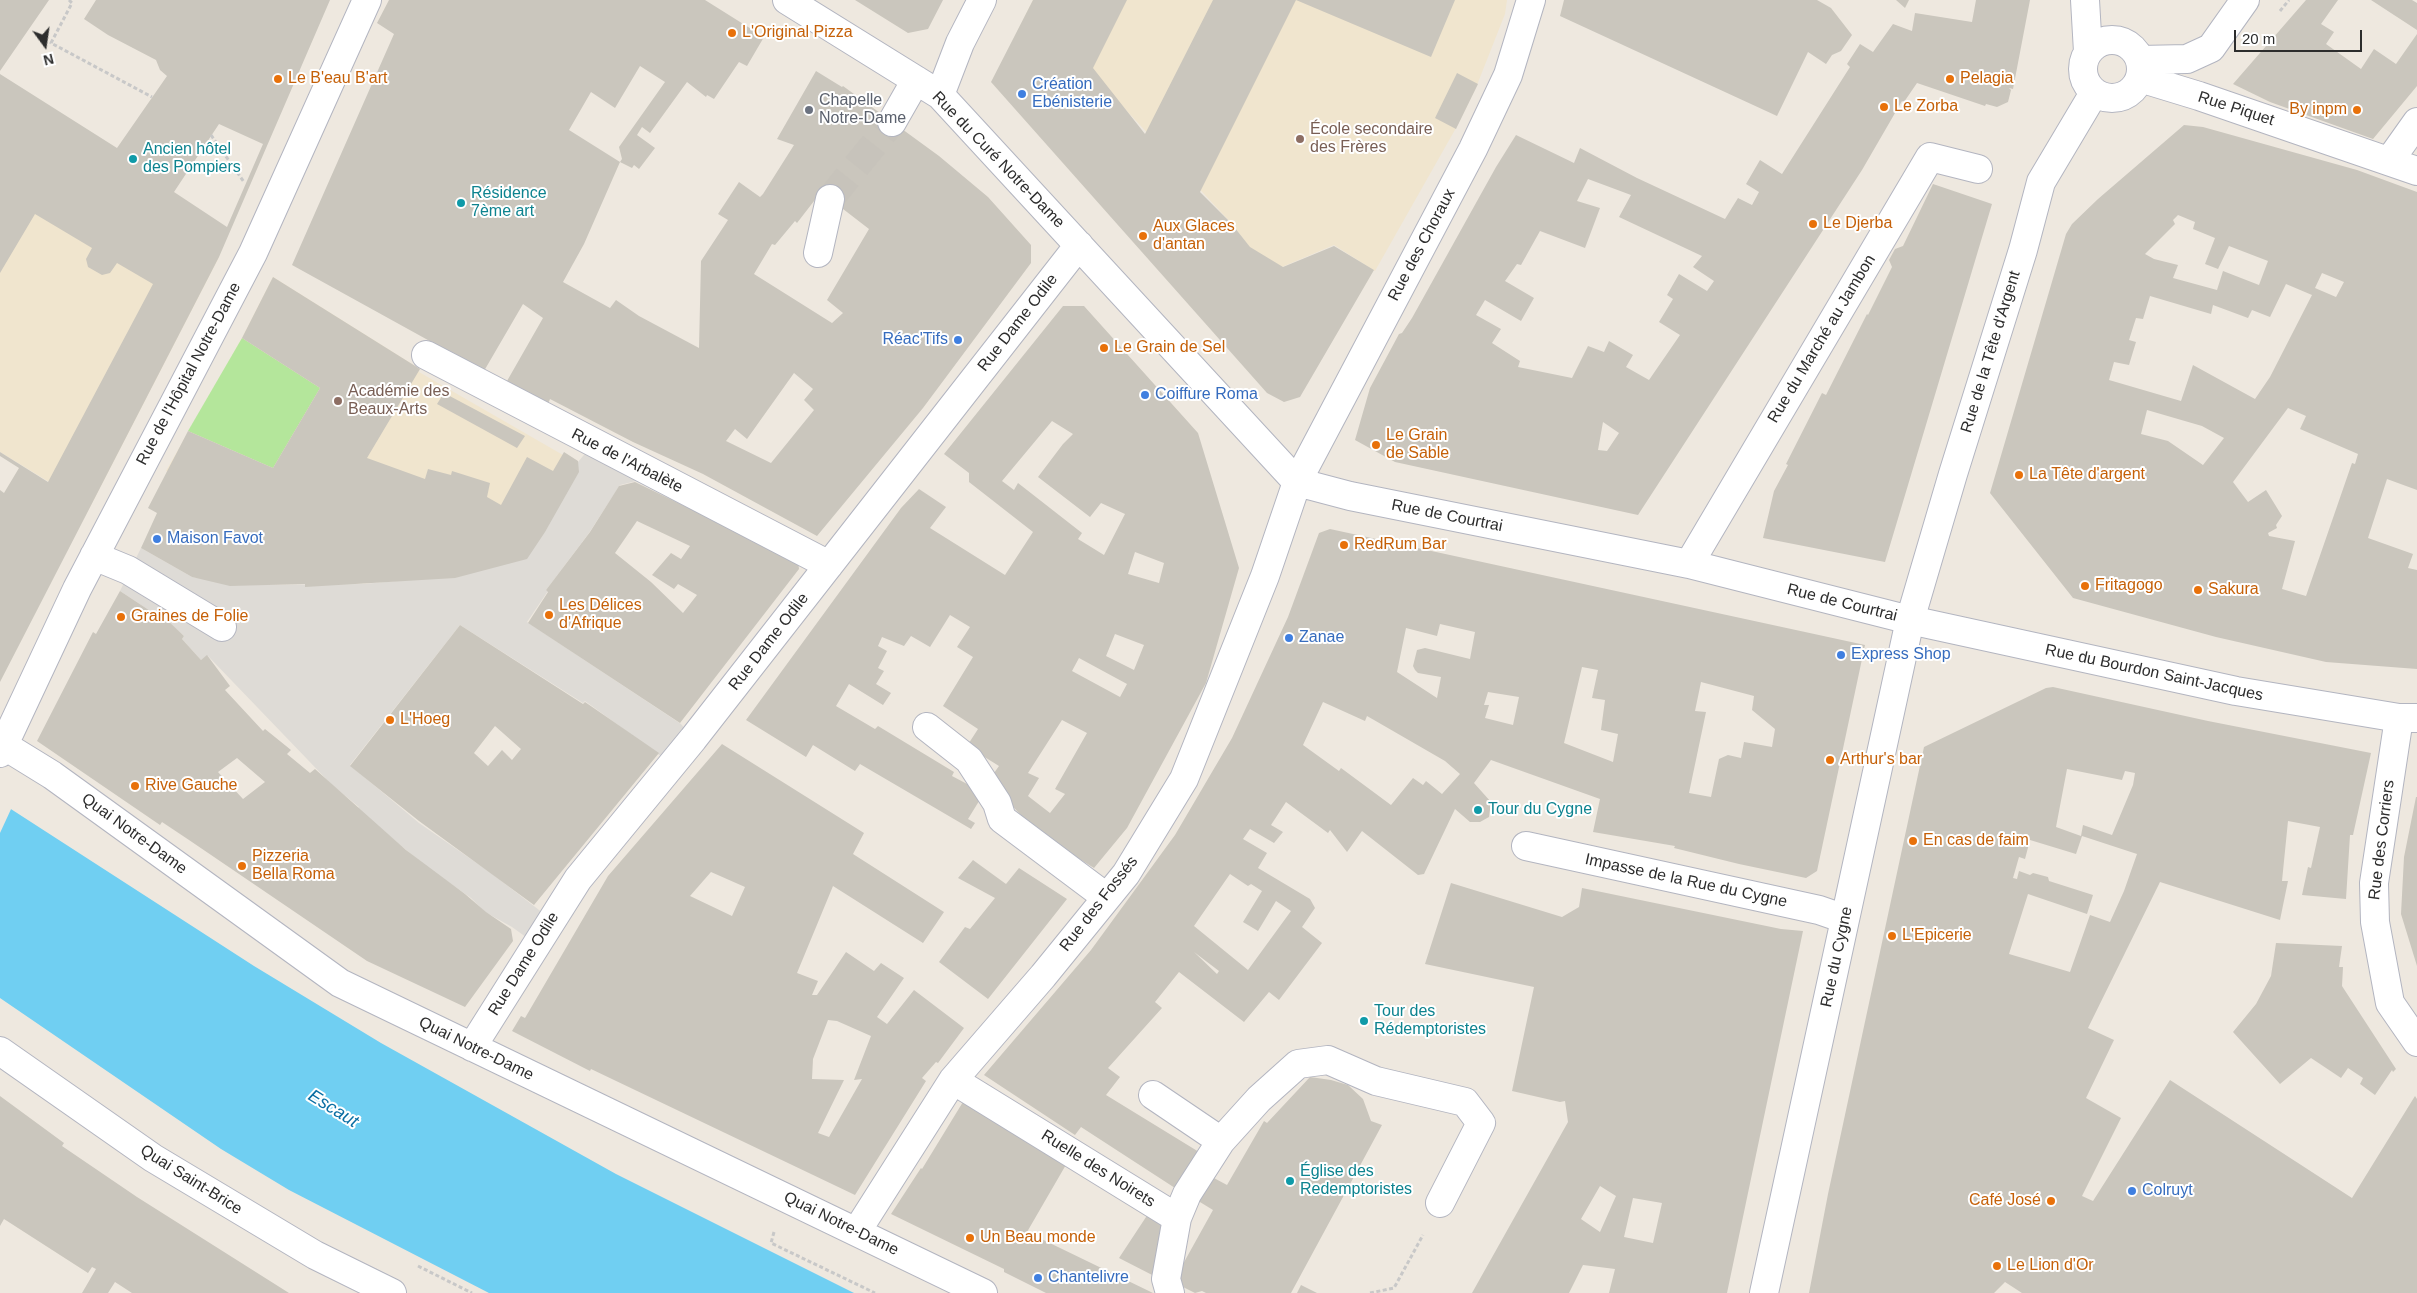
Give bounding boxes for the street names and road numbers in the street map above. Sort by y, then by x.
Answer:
street label: Rue du Curé Notre-Dame [928,88,1068,232]
street label: Rue Piquet [2195,88,2277,130]
street label: Rue des Choraux [1384,186,1460,304]
street label: Rue du Marché au Jambon [1764,251,1880,427]
street label: Rue de la Tête d'Argent [1957,269,2025,435]
street label: Rue Dame Odile [974,270,1062,376]
street label: Rue de l'Hôpital Notre-Dame [133,279,245,469]
street label: Rue de l'Arbalète [568,425,686,497]
street label: Rue de Courtrai [1390,496,1504,536]
street label: Rue de Courtrai [1785,580,1899,626]
street label: Rue Dame Odile [725,589,813,695]
street label: Rue du Bourdon Saint-Jacques [2043,640,2265,706]
street label: Rue des Corriers [2365,779,2399,901]
street label: Quai Notre-Dame [78,789,190,879]
street label: Impasse de la Rue du Cygne [1583,850,1789,912]
street label: Rue des Fossés [1056,853,1142,955]
street label: Rue du Cygne [1817,905,1857,1009]
street label: Rue Dame Odile [485,909,563,1019]
street label: Quai Notre-Dame [415,1013,537,1085]
street label: Ruelle des Noirets [1037,1126,1159,1212]
street label: Quai Saint-Brice [137,1141,245,1219]
street label: Quai Notre-Dame [780,1188,902,1260]

